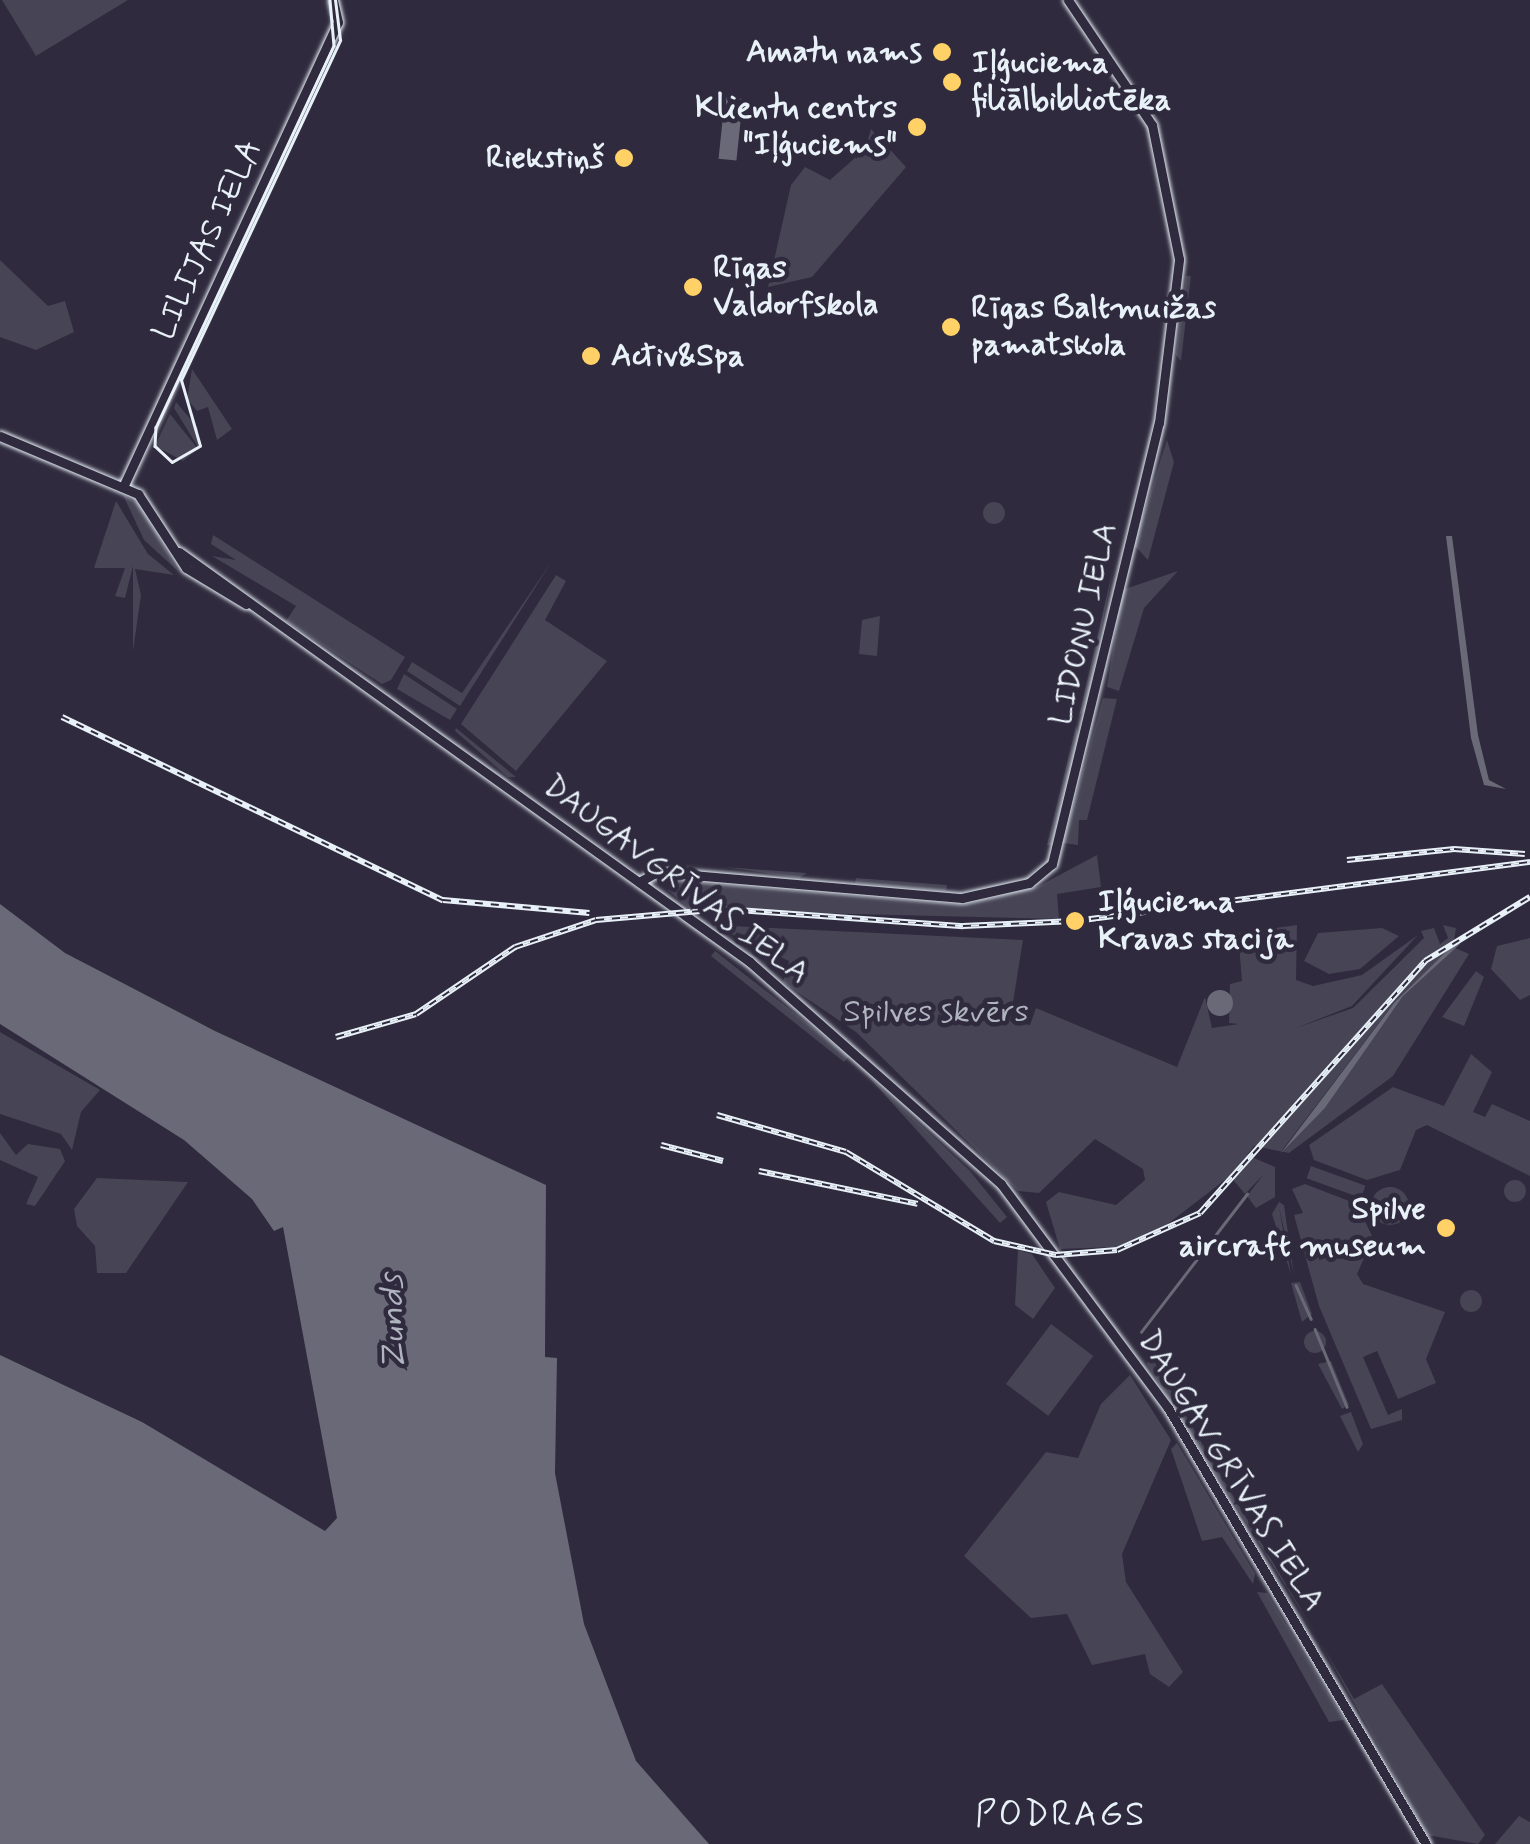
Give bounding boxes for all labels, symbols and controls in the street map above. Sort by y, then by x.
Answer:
place label: Amatu nams [746,33,922,71]
marker: Amatu nams [931,41,953,63]
place label: Iļģuciema filiālbibliotēka [972,45,1171,120]
marker: Iļģuciema filiālbibliotēka [941,71,963,93]
place label: Klientu centrs "Iļģuciems" [695,90,897,165]
marker: Klientu centrs "Iļģuciems" [906,116,928,138]
street label: LILIJAS IELA [145,134,271,346]
place label: Riekstiņš [486,139,604,177]
marker: Riekstiņš [613,147,635,169]
place label: Rīgas Valdorfskola [713,250,879,325]
marker: Rīgas Valdorfskola [682,276,704,298]
place label: Rīgas Baltmuižas pamatskola [971,290,1204,365]
marker: Rīgas Baltmuižas pamatskola [940,316,962,338]
place label: Activ&Spa [611,337,744,375]
marker: Activ&Spa [580,345,602,367]
street label: LIDOŅU IELA [1042,518,1126,730]
street label: DAUGAVGRĪVAS IELA [534,766,818,994]
place label: Iļģuciema Kravas stacija [1098,884,1293,959]
marker: Iļģuciema Kravas stacija [1062,908,1088,934]
park label: Spilves skvērs [843,993,1029,1031]
place label: Spilve aircraft museum [1184,1191,1426,1266]
marker: Spilve aircraft museum [1435,1217,1457,1239]
water label: Zunds [370,1273,416,1371]
street label: DAUGAVGRĪVAS IELA [1128,1322,1334,1620]
district label: PODRAGS [975,1794,1147,1836]

